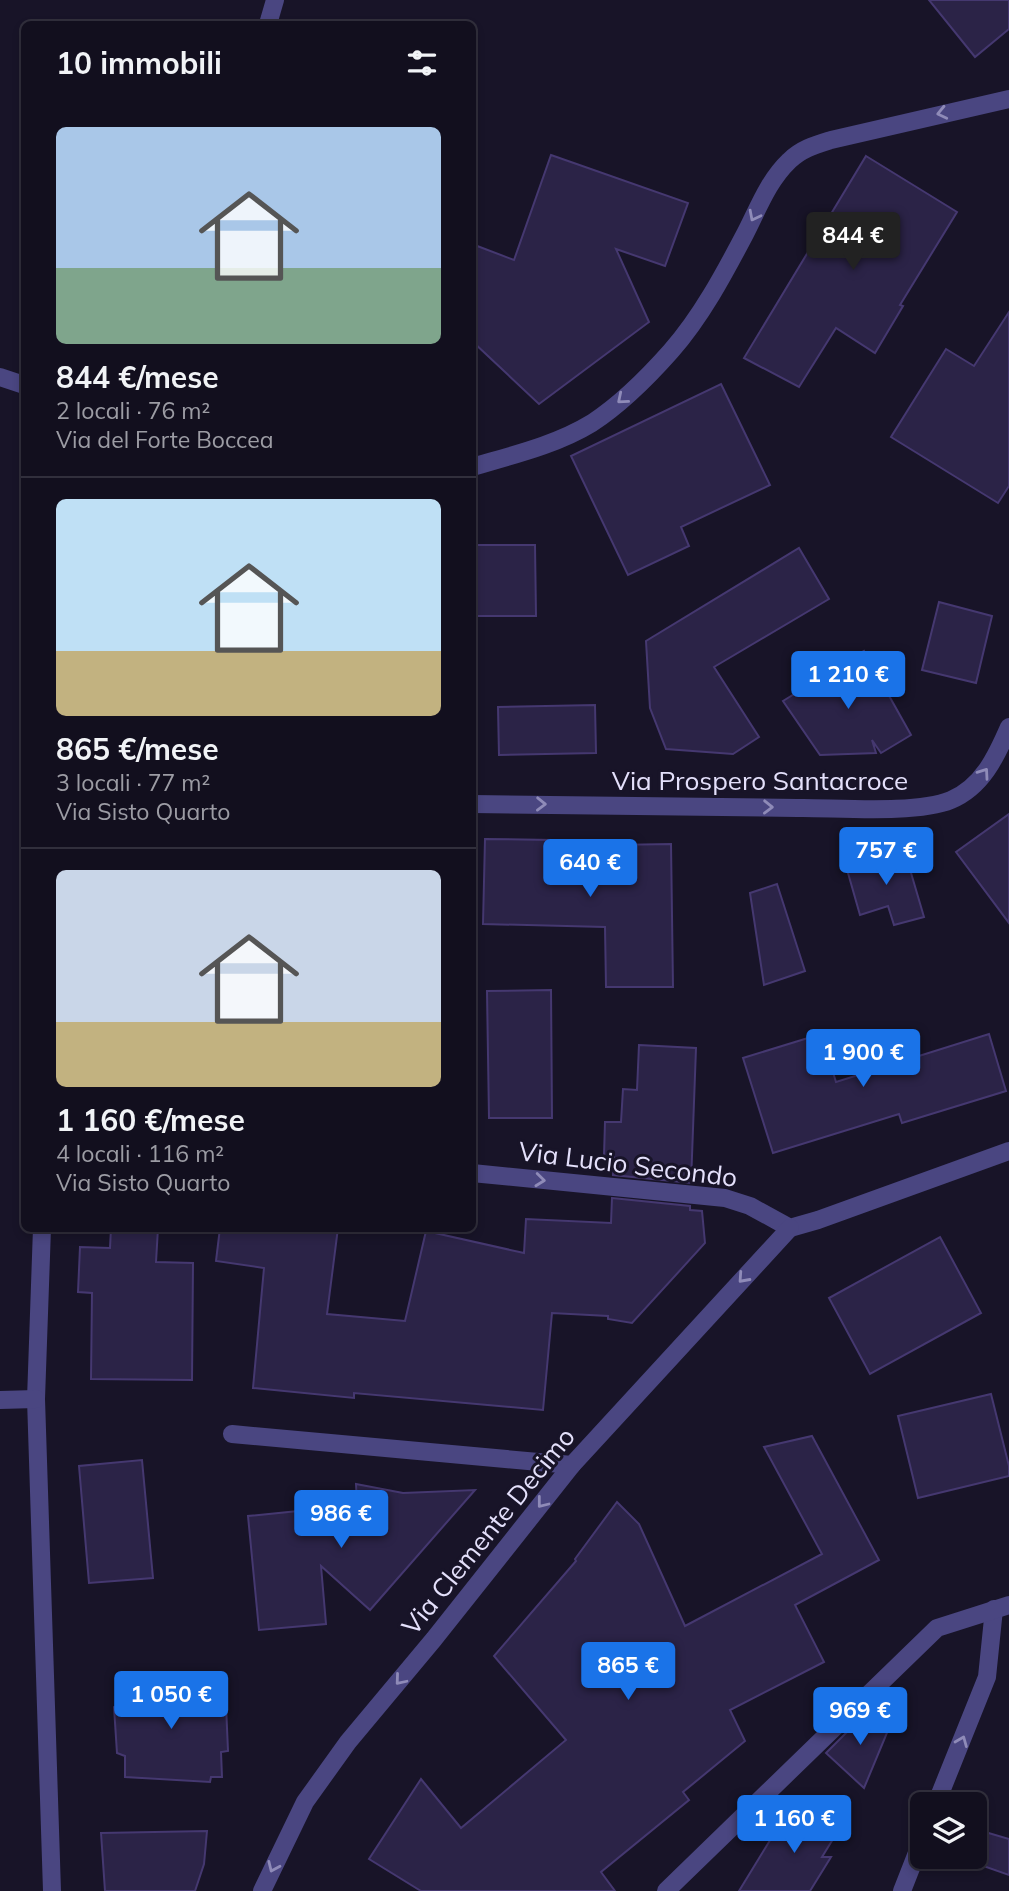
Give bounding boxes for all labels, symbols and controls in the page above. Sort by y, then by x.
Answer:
text: 10 immobili [56,44,222,82]
icon: filters [403,44,441,82]
one-way arrow [936,105,948,120]
icon: home [186,173,312,299]
one-way arrow [749,209,763,221]
pin: 844 € [804,212,902,272]
text: 844 € [822,220,884,249]
text: 844 €/mese [56,358,219,396]
one-way arrow [618,391,631,403]
text: 2 locali · 76 m² [56,396,210,425]
text: Via del Forte Boccea [56,425,274,454]
icon: home [186,545,312,671]
pin: 1 210 € [783,652,913,711]
text: 1 210 € [807,659,889,688]
text: 865 €/mese [56,730,219,768]
street label: Via Prospero Santacroce [612,764,908,797]
text: 3 locali · 77 m² [56,768,210,797]
one-way arrow [976,768,988,781]
text: Via Sisto Quarto [56,797,230,826]
one-way arrow [535,797,546,812]
one-way arrow [763,799,774,815]
pin: 757 € [837,828,935,887]
text: 757 € [855,835,917,864]
pin: 640 € [541,839,639,899]
text: 640 € [559,847,621,876]
icon: home [186,916,312,1042]
pin: 1 900 € [798,1030,928,1089]
text: 1 900 € [822,1037,904,1066]
text: 1 160 €/mese [56,1101,245,1139]
street label: Via Lucio Secondo [517,1134,739,1194]
text: 4 locali · 116 m² [56,1139,224,1168]
text: Via Sisto Quarto [56,1168,230,1197]
one-way arrow [535,1172,546,1187]
one-way arrow [739,1270,751,1283]
street label: Via Clemente Decimo [394,1421,582,1641]
pin: 986 € [292,1490,390,1550]
one-way arrow [538,1495,551,1507]
text: 986 € [310,1498,372,1527]
pin: 865 € [579,1642,677,1702]
text: 865 € [597,1650,659,1679]
pin: 1 050 € [106,1672,236,1731]
one-way arrow [396,1672,408,1685]
text: 1 050 € [130,1679,212,1708]
pin: 969 € [811,1688,909,1747]
text: 969 € [829,1695,891,1724]
one-way arrow [953,1735,967,1747]
map controls [910,1792,987,1869]
button: layers [910,1792,987,1869]
pin: 1 160 € [729,1796,859,1855]
text: 1 160 € [753,1803,835,1832]
one-way arrow [267,1860,281,1872]

